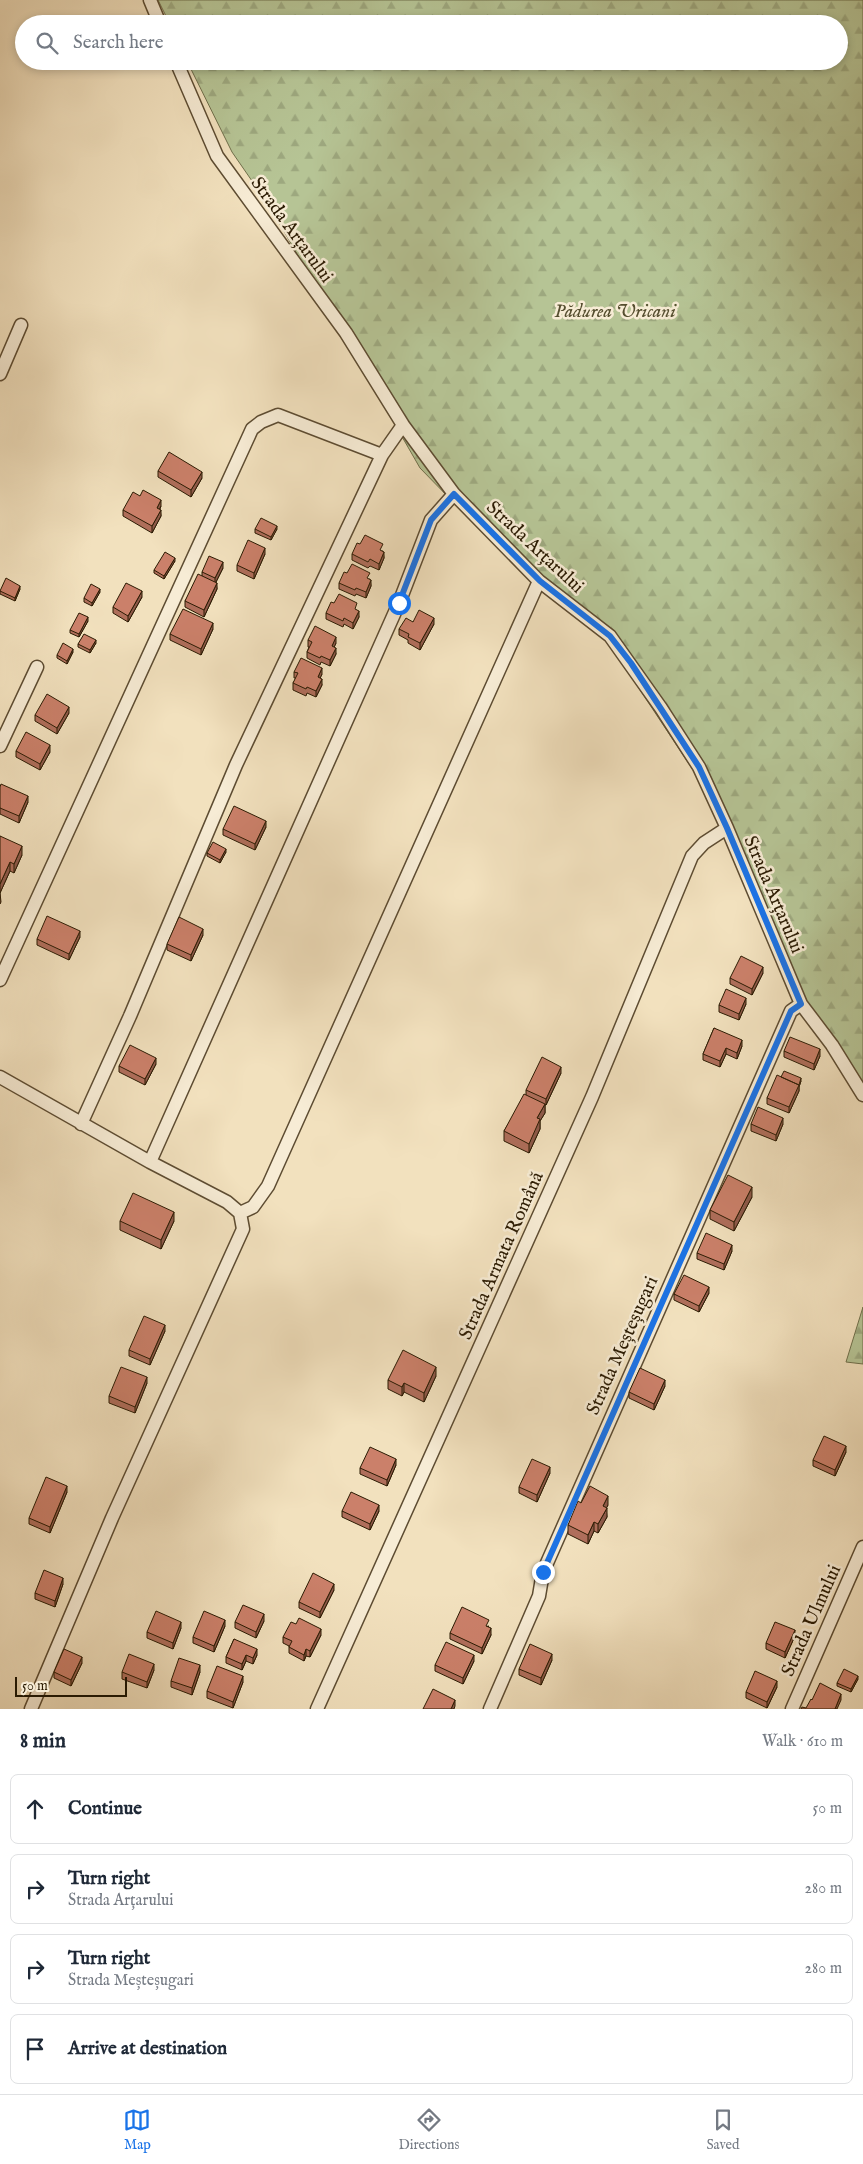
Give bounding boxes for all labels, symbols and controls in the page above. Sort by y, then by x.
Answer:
search box [15,15,848,70]
icon: search [33,29,61,57]
text: Search here [73,31,164,55]
street label: Strada Arțarului [245,172,338,288]
park label: Pădurea Uricani [554,300,677,324]
street label: Strada Arțarului [481,496,589,599]
route start [388,592,411,615]
street label: Strada Arțarului [738,832,809,957]
street label: Strada Armata Română [454,1167,550,1344]
street label: Strada Meșteșugari [581,1273,664,1419]
route end [532,1561,555,1584]
street label: Strada Ulmului [777,1561,847,1680]
scale bar [15,1674,128,1697]
text: 50 m [22,1677,48,1695]
text: 8 min [20,1728,66,1755]
text: Walk · 610 m [762,1732,843,1752]
icon: ahead [21,1795,49,1823]
text: Continue [68,1797,142,1821]
text: 50 m [813,1799,842,1819]
text: Turn right [68,1867,150,1891]
icon: right [21,1875,49,1903]
text: 280 m [805,1879,842,1899]
text: Strada Arțarului [68,1891,174,1911]
text: Turn right [68,1947,150,1971]
icon: right [21,1955,49,1983]
text: 280 m [805,1959,842,1979]
text: Strada Meșteșugari [68,1971,194,1991]
icon: arrive [21,2035,49,2063]
text: Arrive at destination [68,2037,227,2061]
tab: Map [123,2106,151,2154]
tab: Directions [398,2106,459,2154]
tab: Saved [706,2106,739,2154]

